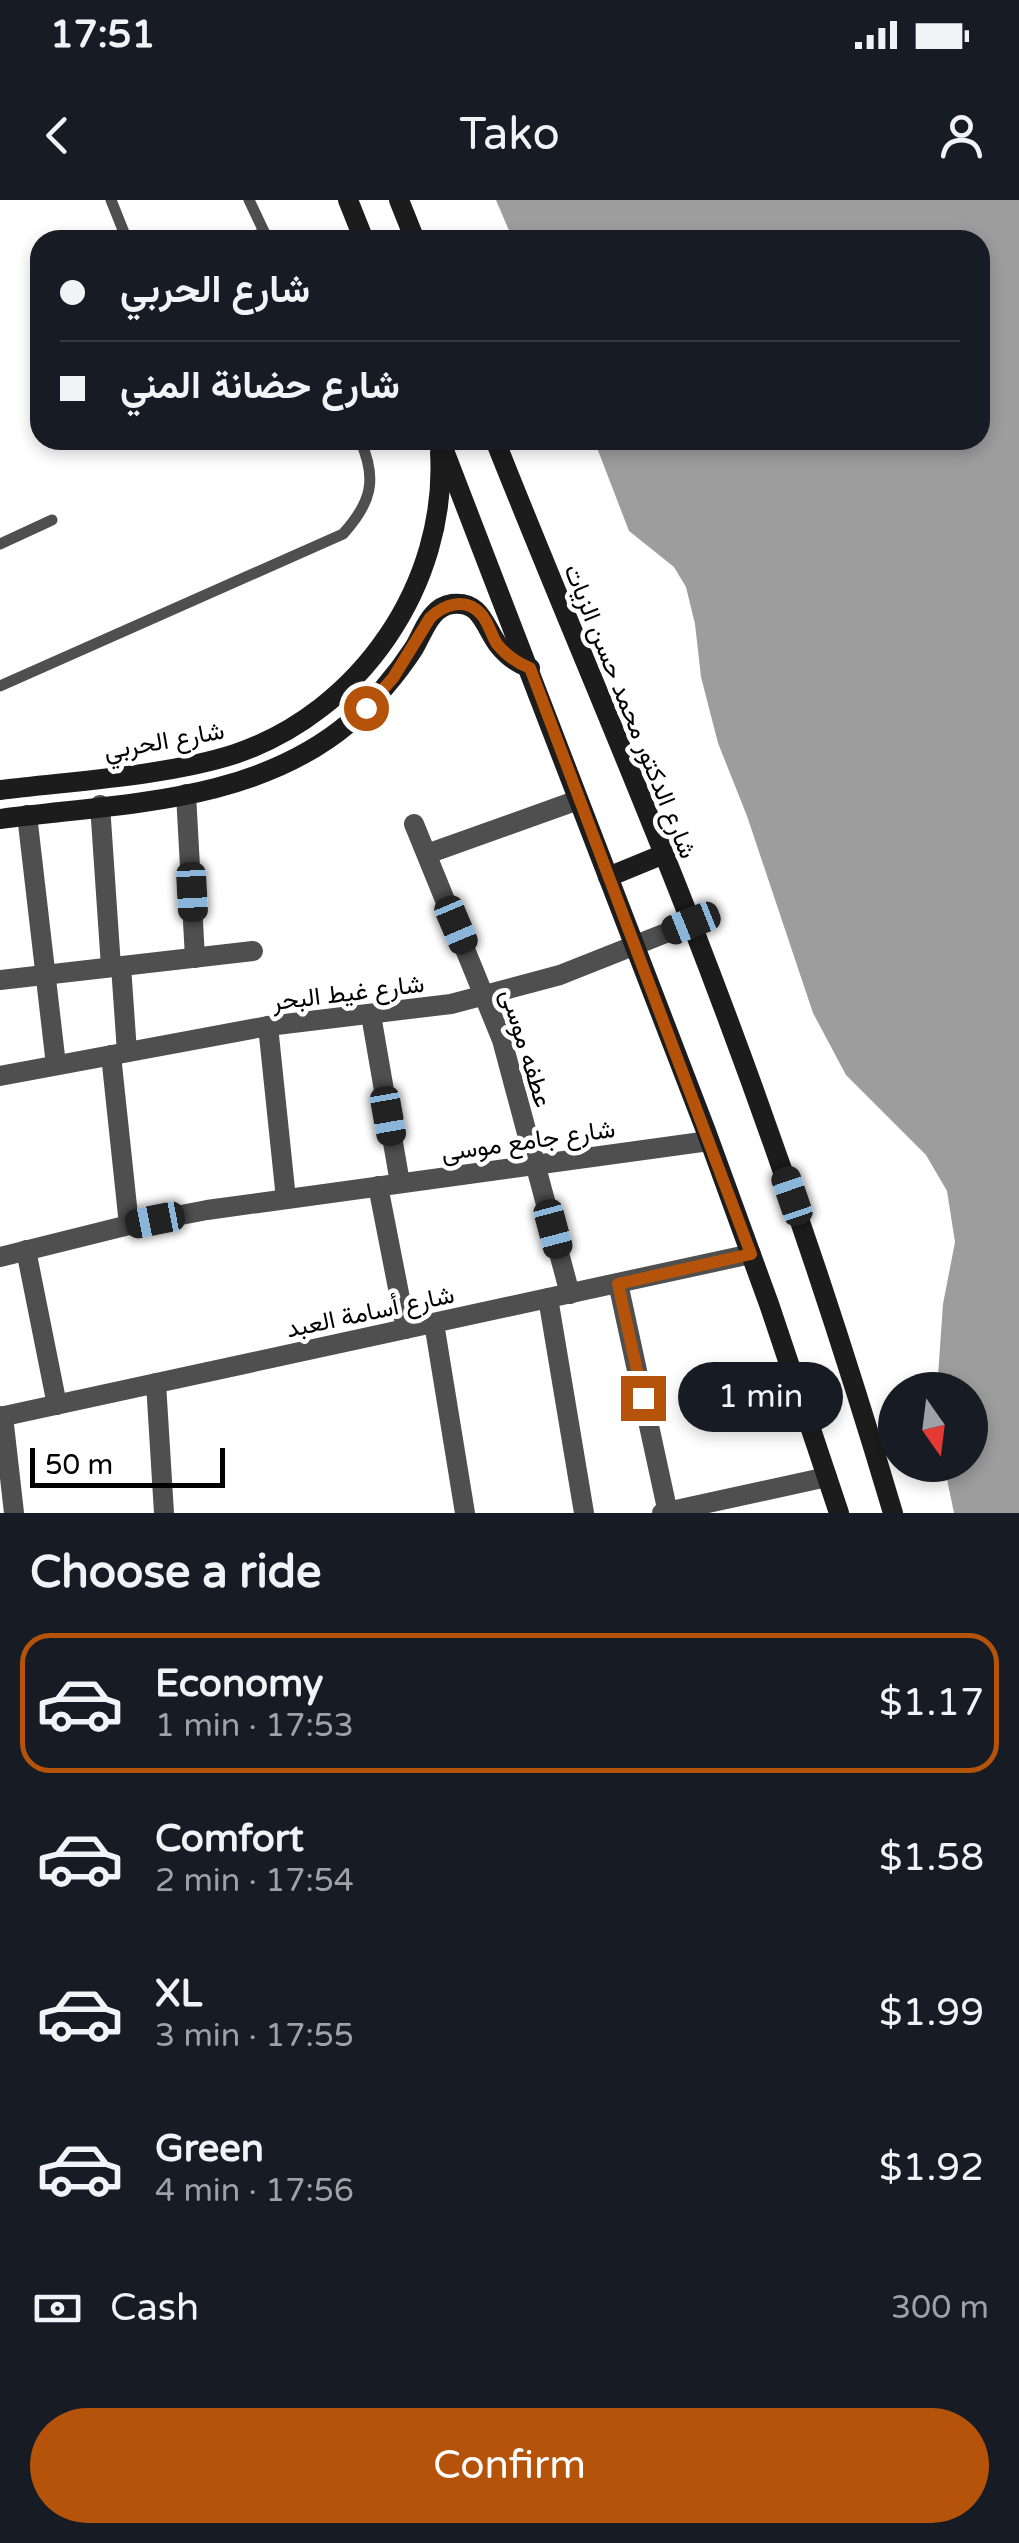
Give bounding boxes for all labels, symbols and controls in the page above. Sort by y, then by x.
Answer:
text: 17:51 [50,12,155,58]
icon: back [30,108,85,163]
text: Tako [459,108,560,162]
icon: person [934,108,989,163]
text: شارع الحربي [120,267,310,313]
text: شارع حضانة المني [120,363,400,409]
street label: شارع الدكتور محمد حسن الزيات [556,560,703,863]
route start [344,686,389,731]
street label: شارع الحربي [102,716,228,771]
car [175,861,209,923]
car [430,892,482,958]
car [658,898,724,948]
street label: شارع غيط البحر [269,969,426,1018]
street label: عطفه موسى [494,985,558,1111]
car [368,1084,408,1148]
street label: شارع جامع موسى [439,1114,617,1170]
car [768,1163,816,1229]
car [531,1196,575,1262]
car [123,1200,187,1240]
street label: شارع أسامة العبد [284,1280,457,1345]
callout: 1 min [678,1363,843,1433]
north arrow [878,1372,988,1482]
map controls [878,1372,988,1482]
route end [621,1376,666,1421]
text: 1 min [718,1378,803,1416]
scale bar [30,1443,225,1488]
text: 50 m [45,1448,113,1482]
text: Choose a ride [30,1546,321,1600]
icon: car [35,1658,125,1748]
text: Economy [155,1661,323,1707]
text: $1.17 [879,1680,984,1726]
text: 1 min · 17:53 [155,1707,354,1745]
icon: car [35,1813,125,1903]
text: Comfort [155,1816,304,1862]
text: $1.58 [879,1835,984,1881]
text: 2 min · 17:54 [155,1862,354,1900]
icon: car [35,1968,125,2058]
text: XL [155,1971,202,2017]
text: $1.99 [879,1990,984,2036]
text: 3 min · 17:55 [155,2017,354,2055]
icon: car [35,2123,125,2213]
text: Green [155,2126,264,2172]
text: $1.92 [879,2145,984,2191]
text: 4 min · 17:56 [155,2172,354,2210]
icon: cash [30,2281,85,2336]
text: Cash [110,2285,199,2331]
text: 300 m [891,2289,989,2327]
button: Confirm [30,2408,989,2523]

